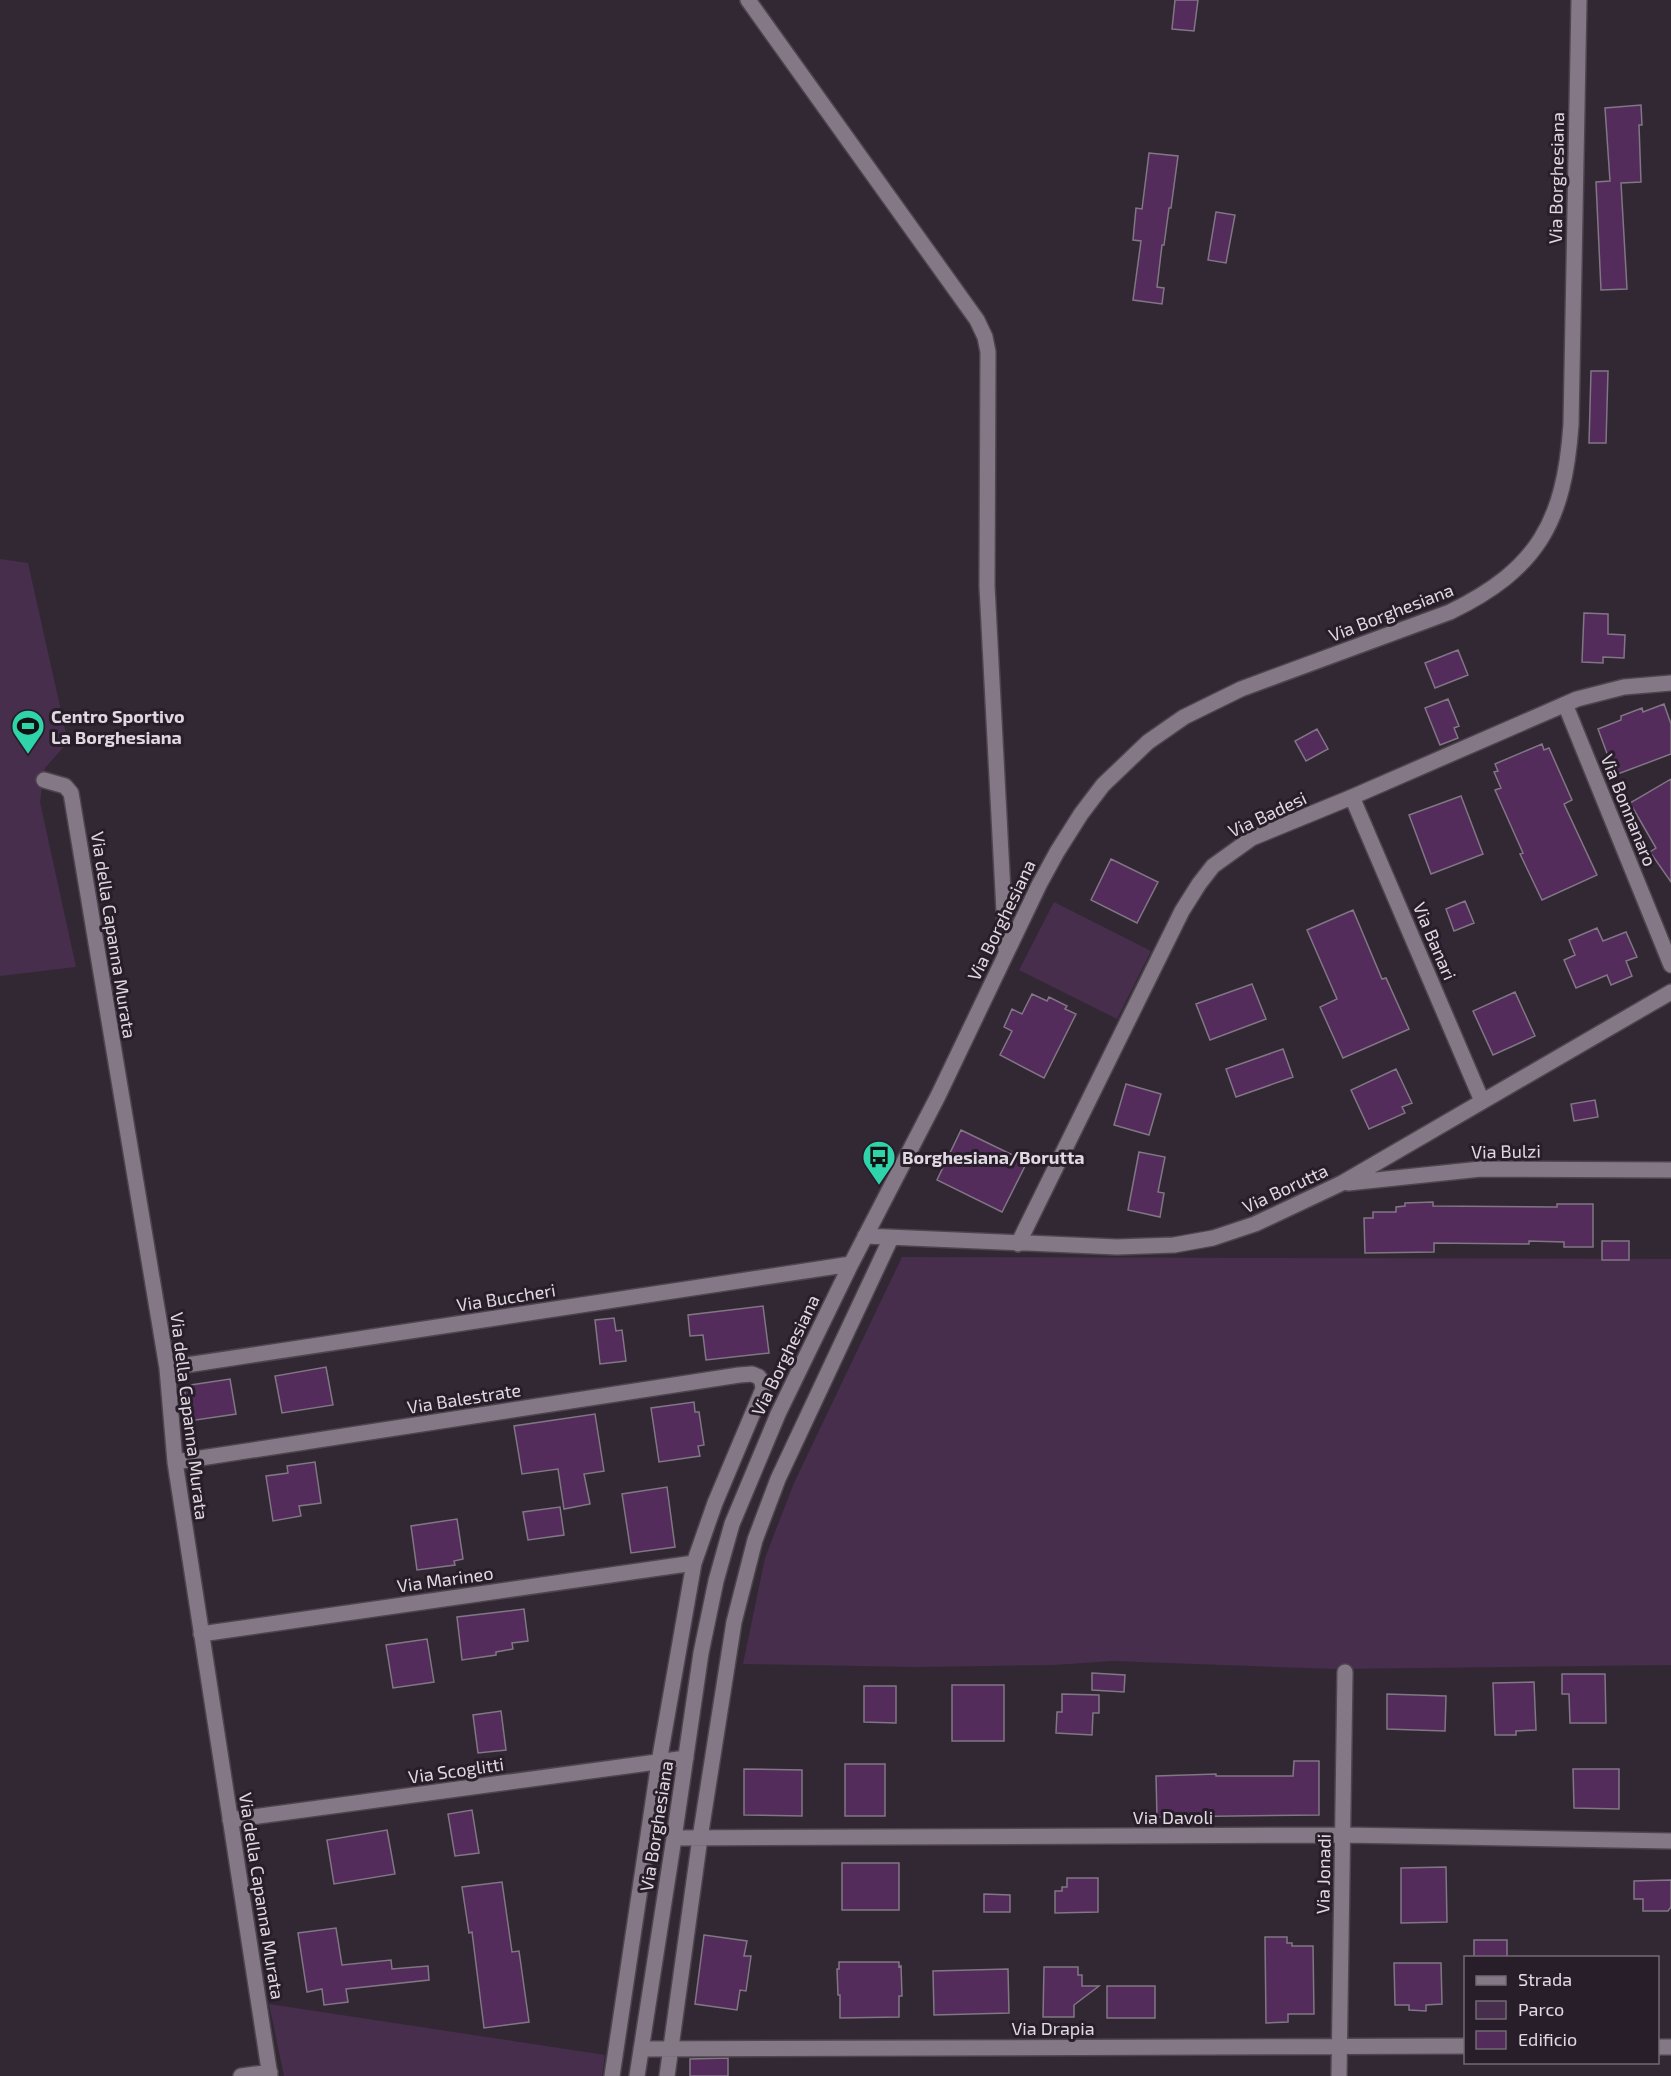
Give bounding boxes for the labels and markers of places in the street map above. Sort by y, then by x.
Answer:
place label: Centro Sportivo La Borghesiana [51,705,185,748]
sports icon: Centro Sportivo La Borghesiana [10,708,46,755]
bus stop icon: Borghesiana/Borutta [861,1139,897,1186]
place label: Borghesiana/Borutta [902,1146,1085,1168]

